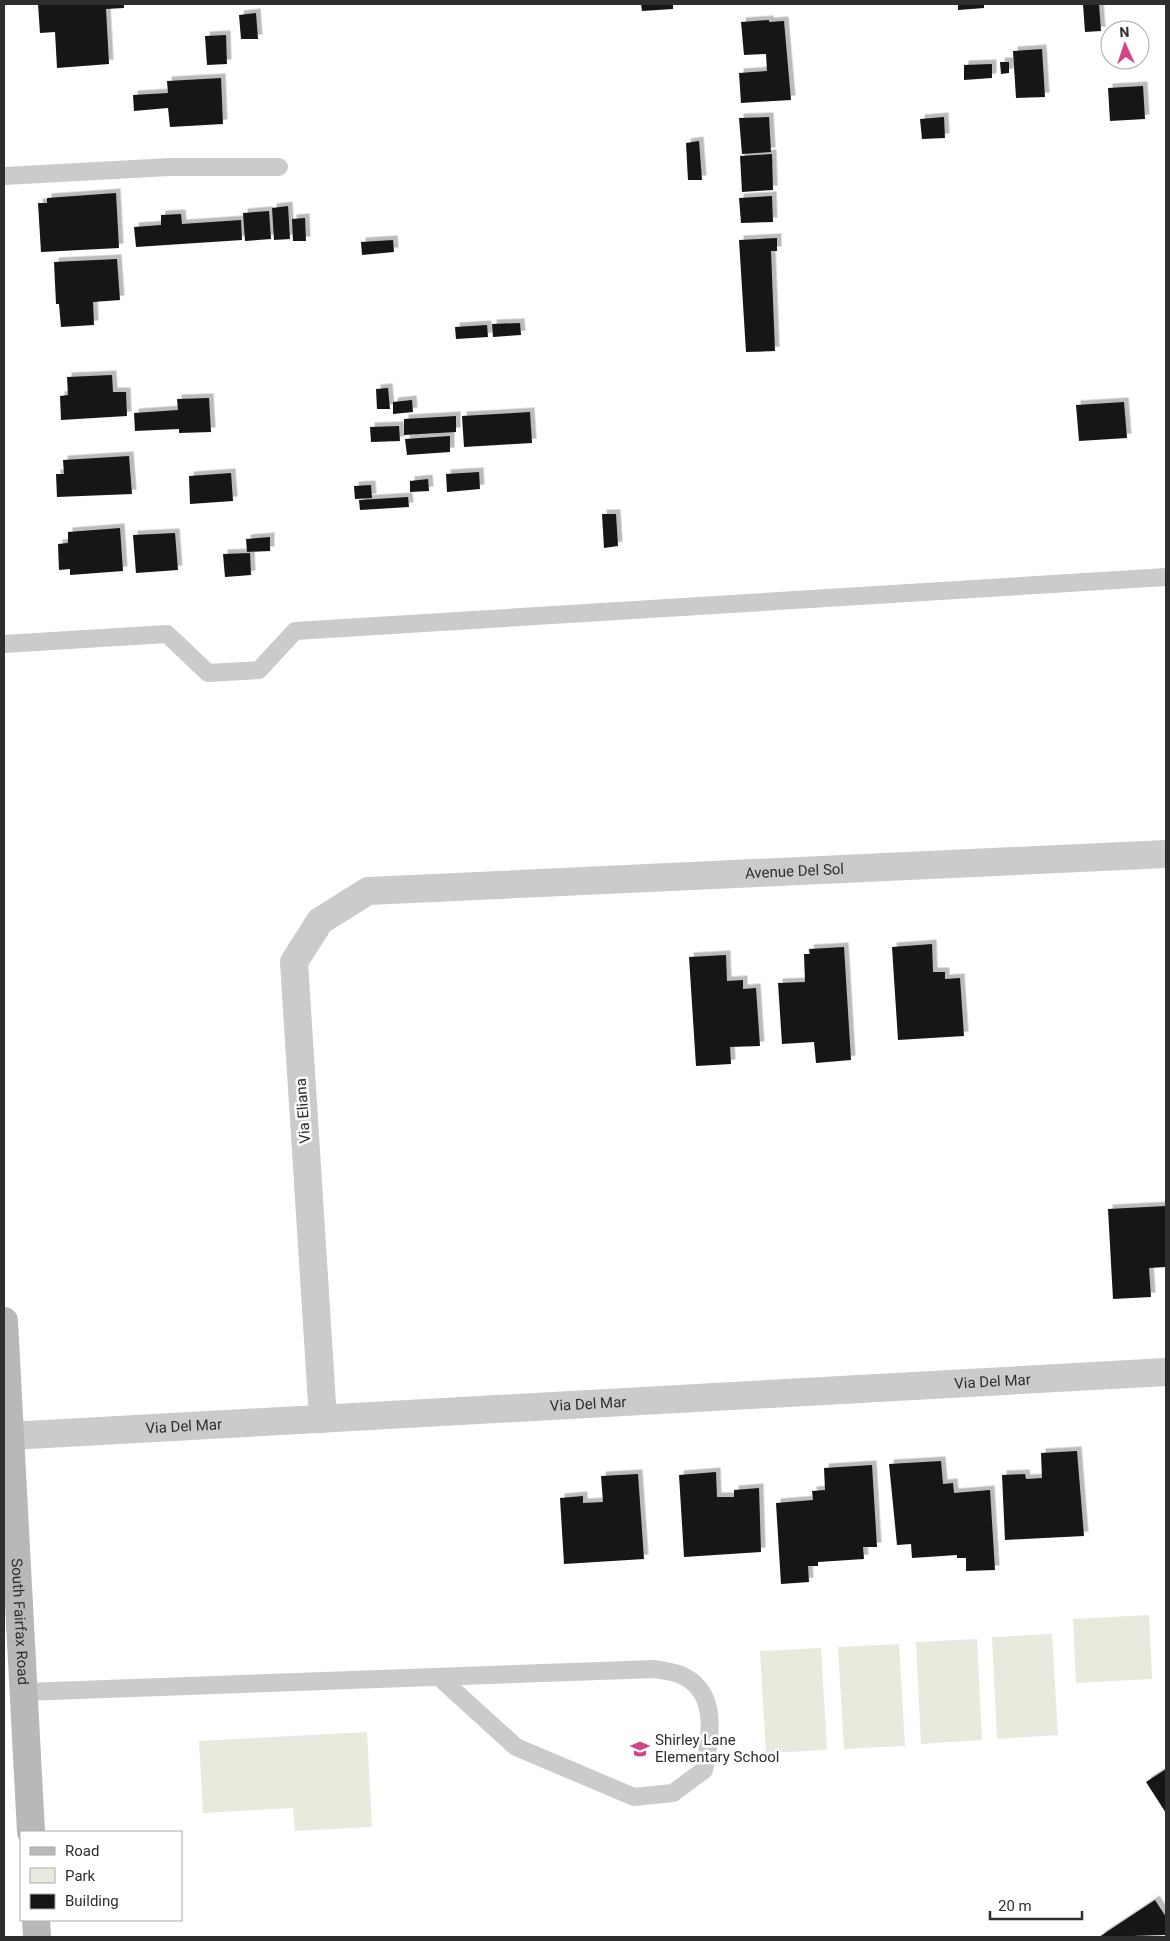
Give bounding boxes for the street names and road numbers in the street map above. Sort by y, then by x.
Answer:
street label: Avenue Del Sol [745,860,844,883]
street label: Via Eliana [292,1078,314,1144]
street label: Via Del Mar [954,1370,1031,1393]
street label: Via Del Mar [549,1393,627,1415]
street label: Via Del Mar [145,1415,223,1437]
street label: South Fairfax Road [8,1558,32,1685]

